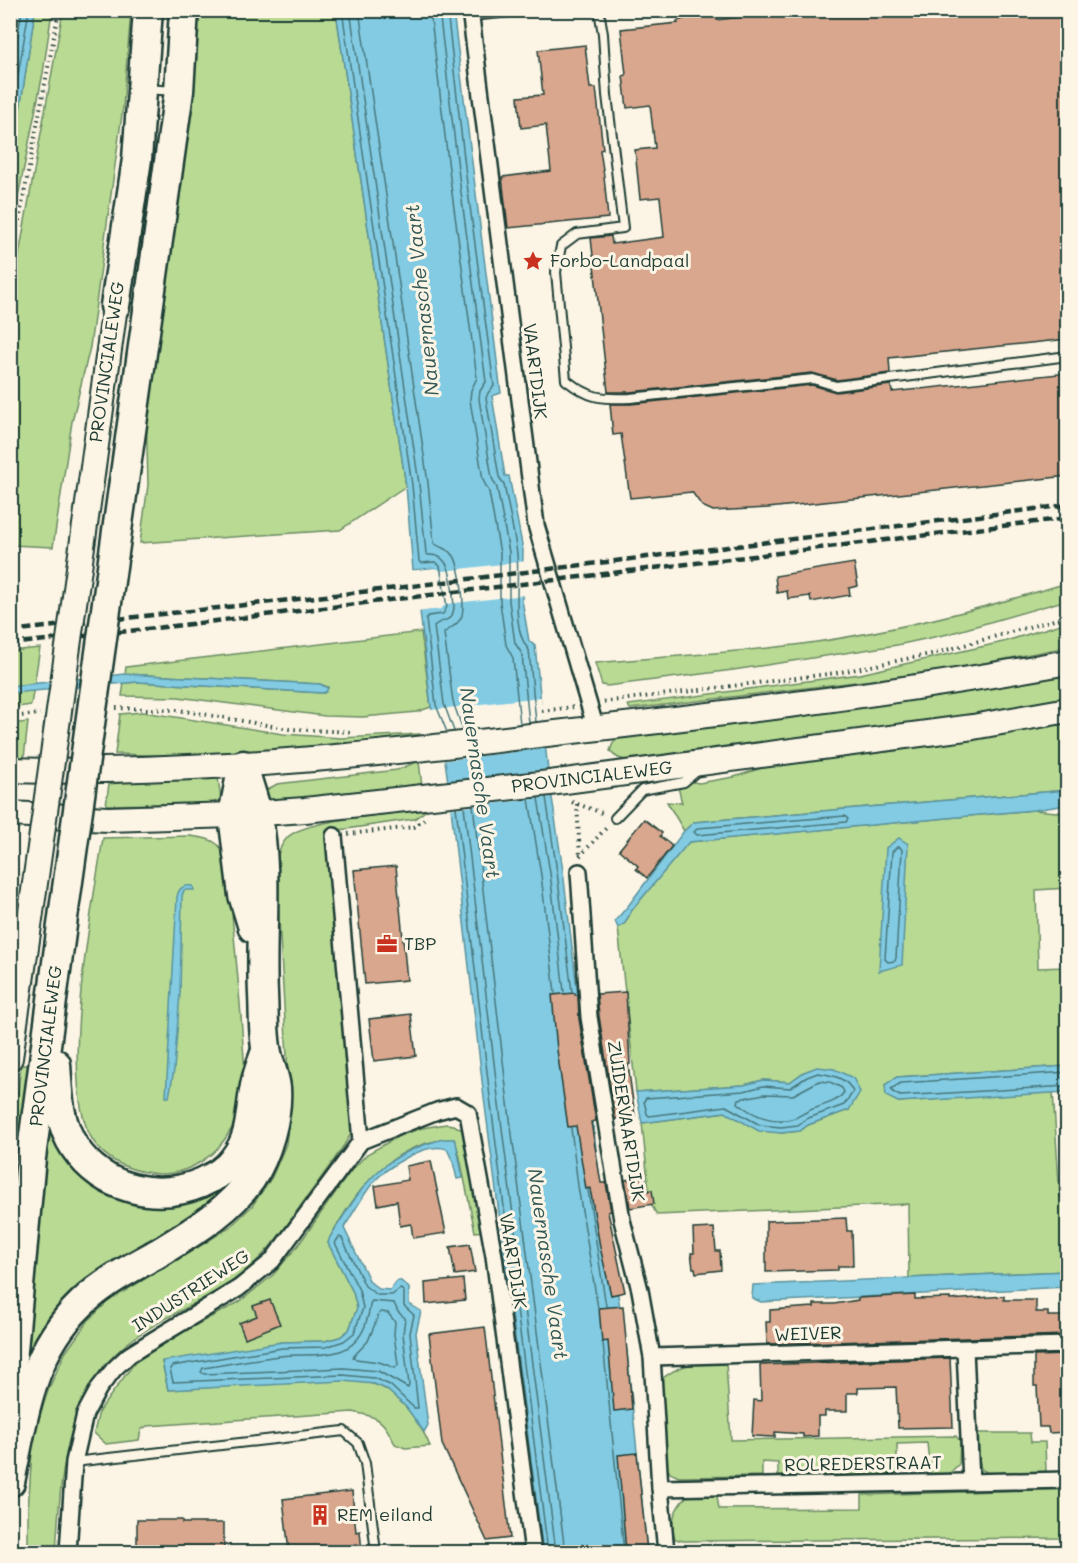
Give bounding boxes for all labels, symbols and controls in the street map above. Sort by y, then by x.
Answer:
water label: Nauernasche Vaart [398,203,444,397]
place label: Forbo-Landpaal [550,248,690,272]
place icon: Forbo-Landpaal [521,249,545,273]
street label: PROVINCIALEWEG [83,280,129,444]
street label: VAARTDIJK [518,322,554,420]
water label: Nauernasche Vaart [455,686,507,880]
street label: PROVINCIALEWEG [510,754,674,798]
place label: TBP [404,931,436,955]
office icon: TBP [375,932,399,956]
street label: PROVINCIALEWEG [23,964,67,1128]
street label: ZUIDERVAARTDIJK [602,1039,652,1203]
water label: Nauernasche Vaart [523,1167,575,1361]
street label: VAARTDIJK [495,1211,533,1310]
street label: INDUSTRIEWEG [127,1243,254,1337]
street label: WEIVER [774,1320,842,1346]
street label: ROLREDERSTRAAT [784,1450,942,1476]
place label: REM eiland [337,1502,433,1526]
building icon: REM eiland [308,1503,332,1527]

